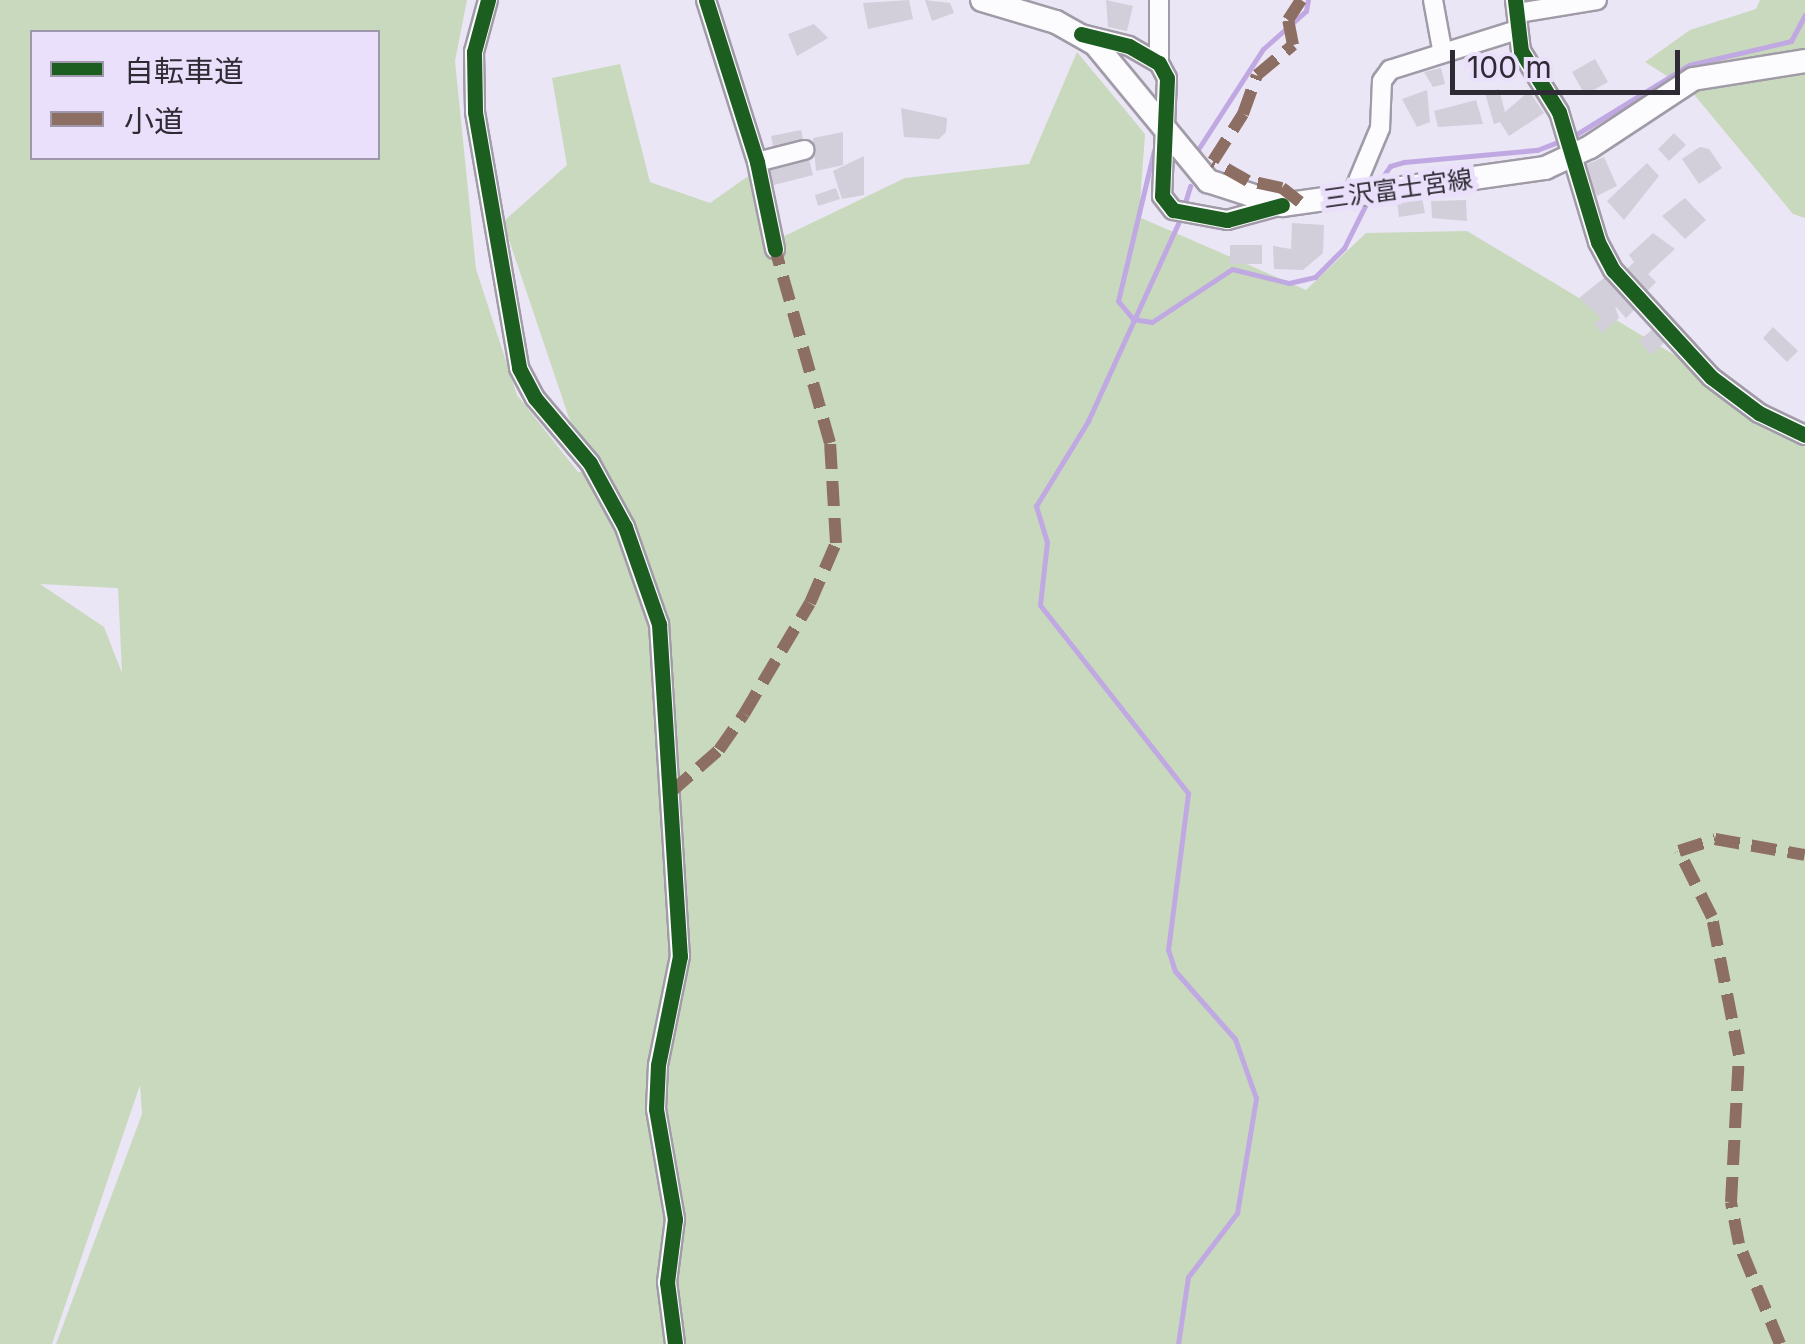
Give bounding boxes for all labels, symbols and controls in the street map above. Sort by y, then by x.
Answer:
legend [30,30,380,160]
scale bar [1455,30,1685,92]
text: 100 m [1467,49,1552,85]
text: 自転車道 [124,53,244,89]
text: 小道 [124,103,184,139]
street label: 三沢富士宮線 [1322,164,1474,214]

